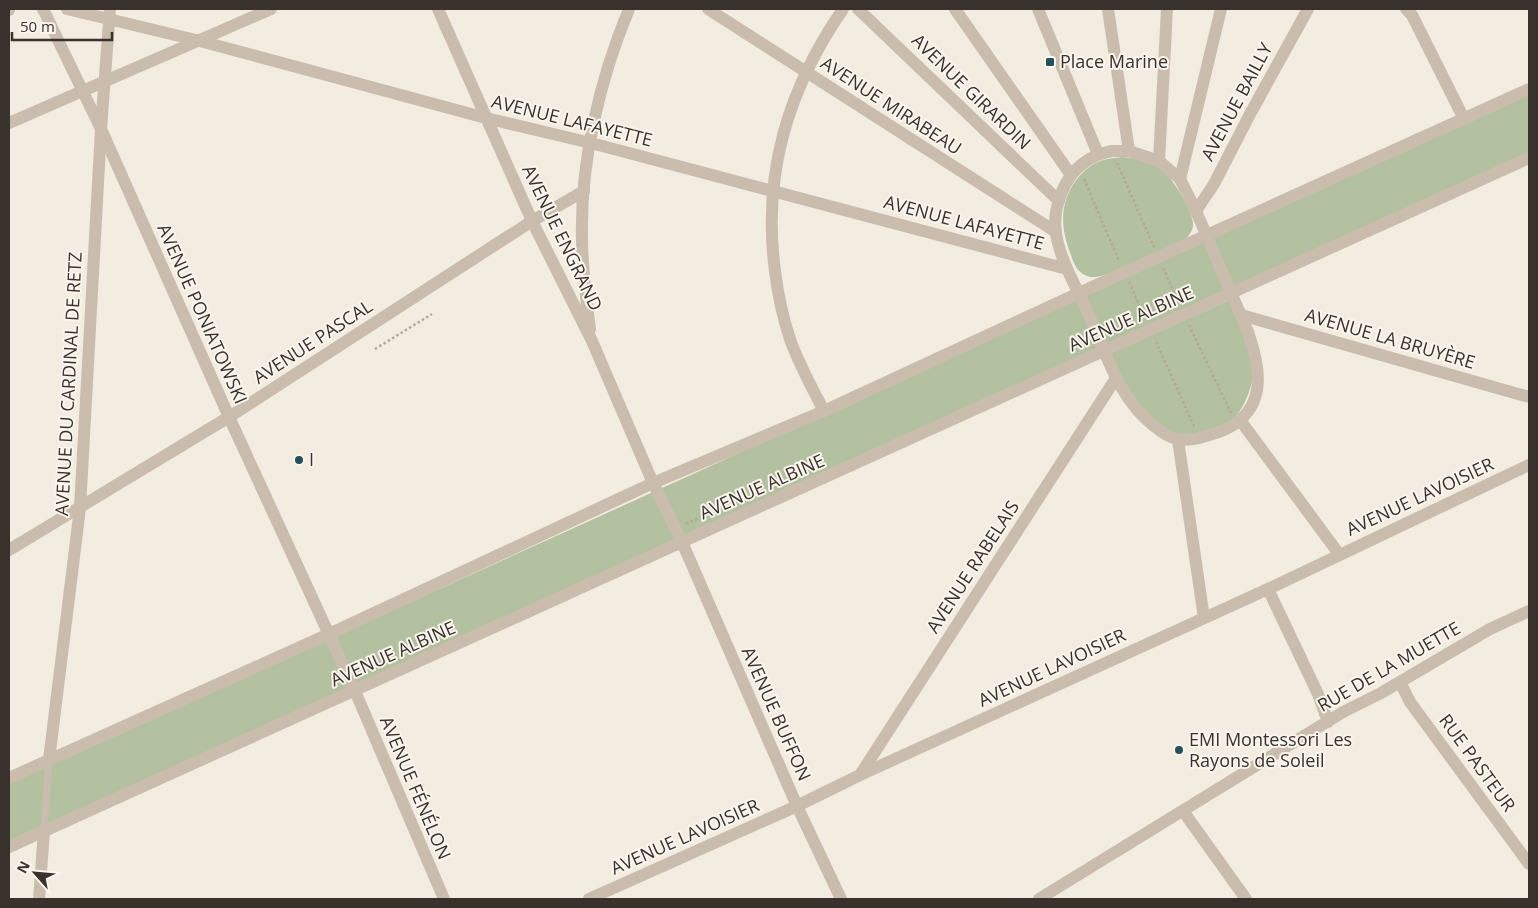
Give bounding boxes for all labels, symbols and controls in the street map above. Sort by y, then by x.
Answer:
scale bar [12,10,112,42]
text: 50 m [20,16,55,36]
street label: AVENUE GIRARDIN [907,28,1036,154]
street label: AVENUE BAILLY [1195,38,1278,165]
place label: Place Marine [1060,49,1168,73]
street label: AVENUE MIRABEAU [817,51,967,160]
marker: Place Marine [1044,56,1056,68]
street label: AVENUE LAFAYETTE [489,88,655,152]
street label: AVENUE ENGRAND [517,161,609,314]
street label: AVENUE LAFAYETTE [882,189,1047,255]
street label: AVENUE PONIATOWSKI [152,220,253,407]
street label: AVENUE DU CARDINAL DE RETZ [49,251,87,517]
street label: AVENUE ALBINE [1064,280,1197,356]
street label: AVENUE PASCAL [248,294,377,389]
street label: AVENUE LA BRUYÈRE [1302,302,1478,374]
place label: I [309,447,314,471]
street label: AVENUE ALBINE [695,448,828,524]
street label: AVENUE LAVOISIER [1342,451,1497,541]
marker: I [293,454,305,466]
street label: AVENUE RABELAIS [920,496,1024,637]
street label: AVENUE ALBINE [326,615,459,691]
street label: RUE DE LA MUETTE [1313,615,1464,717]
street label: AVENUE LAVOISIER [974,622,1129,712]
street label: AVENUE BUFFON [737,643,817,784]
street label: RUE PASTEUR [1434,709,1521,816]
street label: AVENUE FÉNÉLON [375,712,457,863]
place label: EMI Montessori Les Rayons de Soleil [1189,727,1352,772]
marker: EMI Montessori Les Rayons de Soleil [1173,744,1185,756]
street label: AVENUE LAVOISIER [607,793,763,880]
north arrow [10,848,60,898]
text: N [12,857,34,876]

